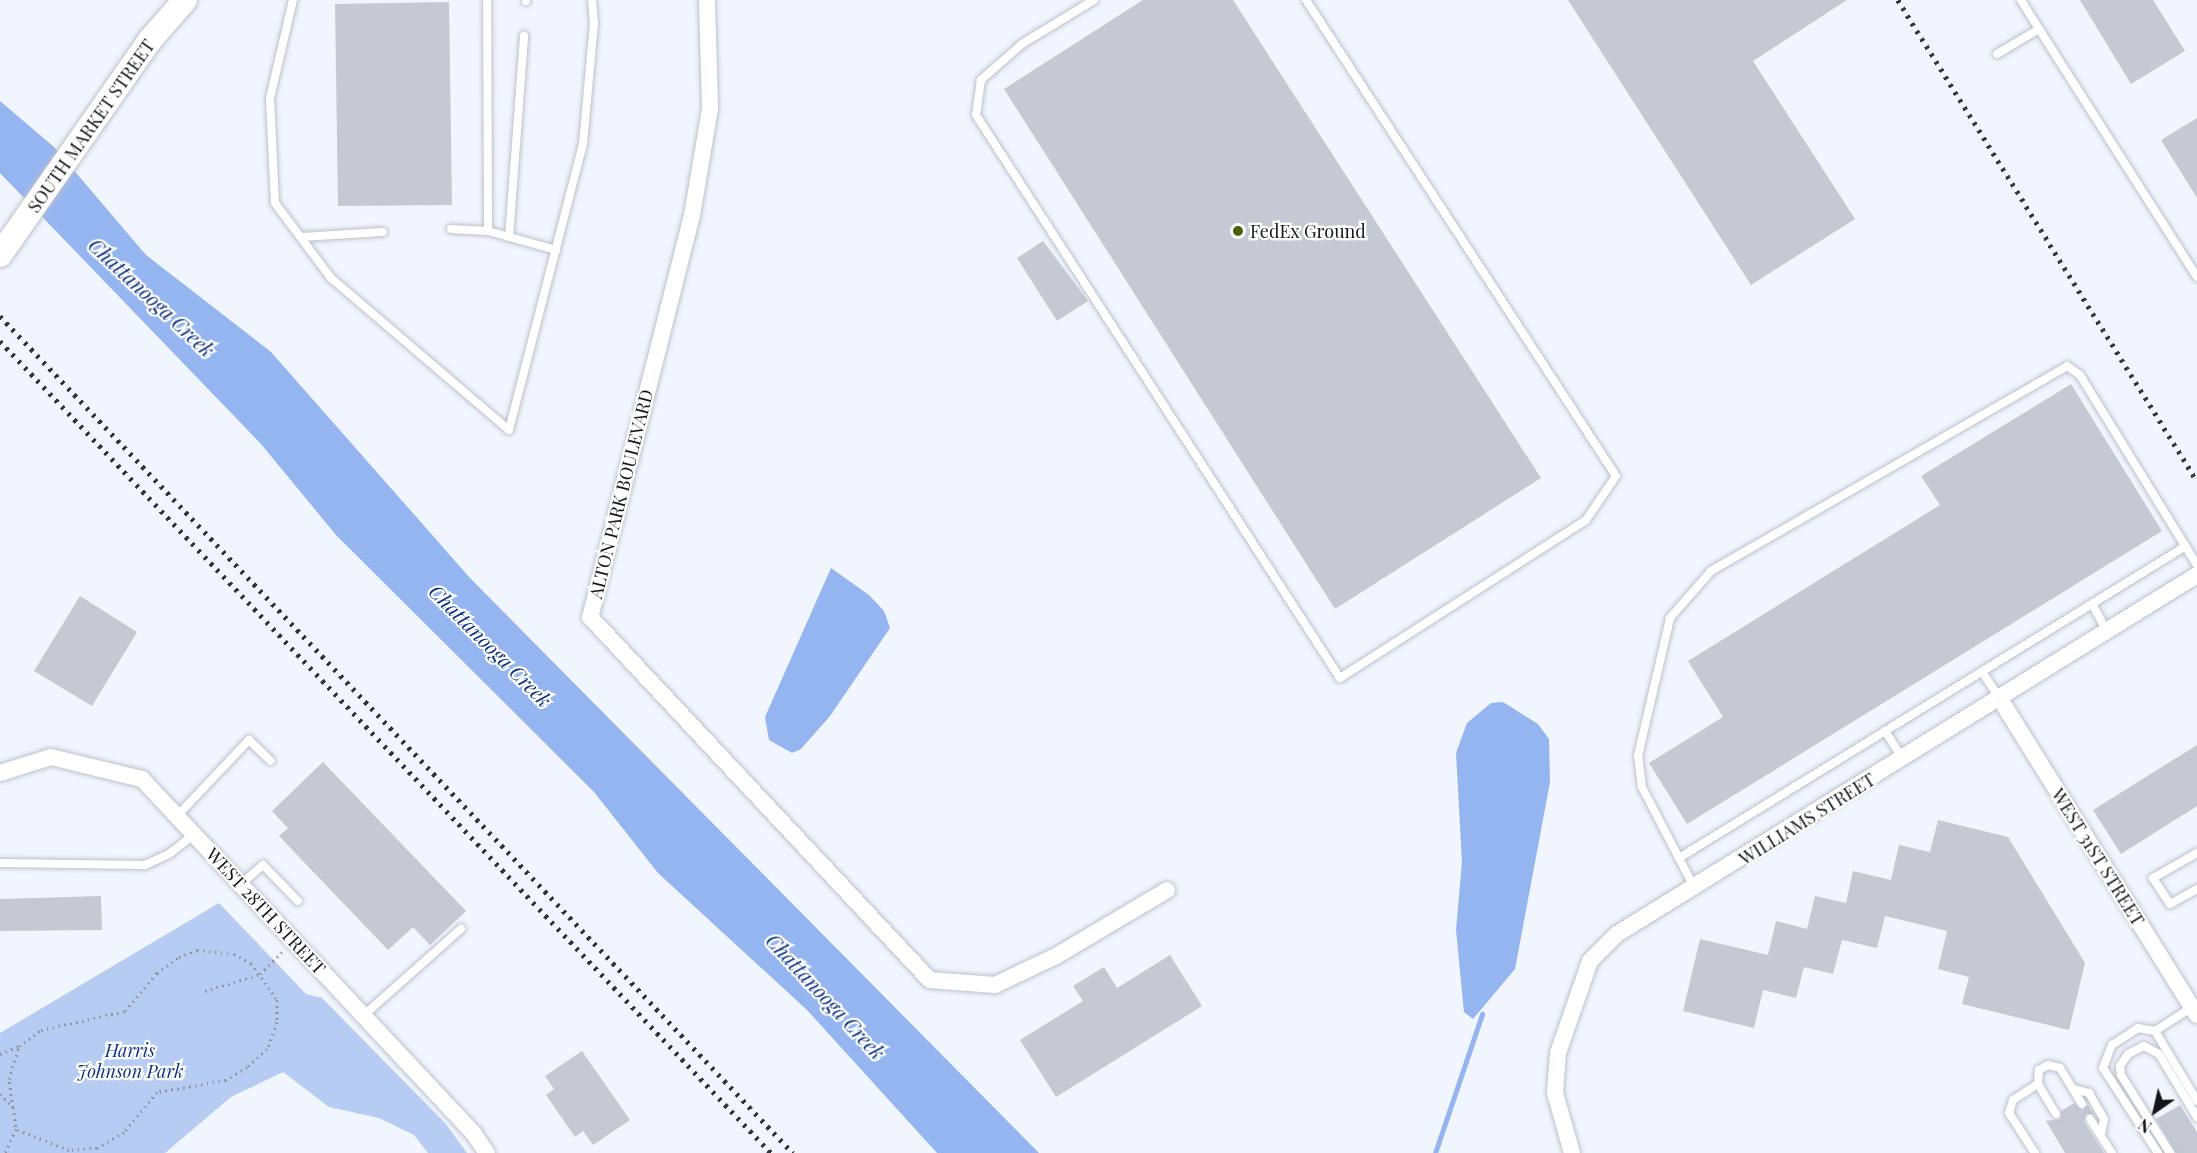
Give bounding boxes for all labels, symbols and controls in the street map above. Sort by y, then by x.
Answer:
street label: SOUTH MARKET STREET [23,35,159,217]
place label: FedEx Ground [1250,220,1366,242]
marker: FedEx Ground [1231,224,1245,238]
water label: Chattanooga Creek [84,233,220,361]
street label: ALTON PARK BOULEVARD [585,387,657,601]
water label: Chattanooga Creek [425,579,557,711]
street label: WILLIAMS STREET [1735,768,1879,870]
street label: WEST 31ST STREET [2047,784,2149,930]
street label: WEST 28TH STREET [202,843,330,979]
water label: Chattanooga Creek [762,928,890,1064]
park label: Harris Johnson Park [77,1040,183,1082]
north arrow [2125,1081,2185,1141]
text: N [2134,1114,2155,1138]

